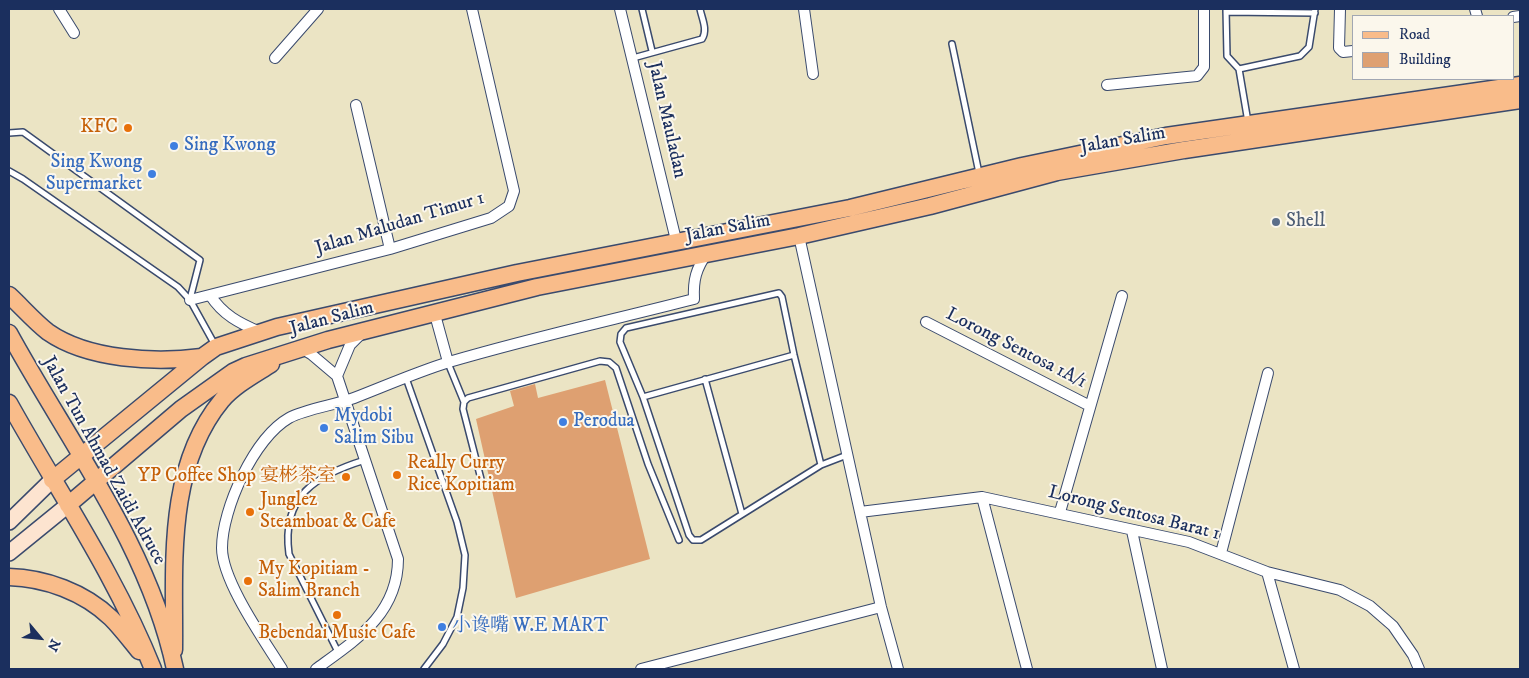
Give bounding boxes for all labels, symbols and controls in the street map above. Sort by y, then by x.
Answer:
legend [1352,15,1514,80]
text: Road [1399,25,1430,44]
text: Building [1399,50,1451,69]
street label: Jalan Mauladan [642,60,690,180]
place label: KFC [80,117,118,139]
marker: KFC [122,122,134,134]
street label: Jalan Salim [1079,122,1167,160]
place label: Sing Kwong [184,135,275,157]
marker: Sing Kwong [168,140,180,152]
place label: Sing Kwong Supermarket [46,152,142,196]
marker: Sing Kwong Supermarket [146,168,158,180]
street label: Jalan Maludan Timur 1 [313,187,487,261]
street label: Jalan Salim [684,210,772,248]
place label: Shell [1286,211,1325,233]
marker: Shell [1270,216,1282,228]
street label: Jalan Salim [288,297,376,341]
street label: Lorong Sentosa 1A/1 [942,304,1090,394]
street label: Jalan Tun Ahmad Zaidi Adruce [36,353,170,569]
place label: Mydobi Salim Sibu [334,406,414,450]
place label: Perodua [573,411,635,433]
marker: Perodua [557,416,569,428]
marker: Mydobi Salim Sibu [318,422,330,434]
place label: Really Curry Rice Kopitiam [407,453,515,497]
place label: YP Coffee Shop 宴彬茶室 [138,466,336,488]
marker: Really Curry Rice Kopitiam [391,469,403,481]
marker: YP Coffee Shop 宴彬茶室 [340,471,352,483]
street label: Lorong Sentosa Barat 1 [1046,482,1222,546]
place label: Junglez Steamboat & Cafe [260,490,396,534]
marker: Junglez Steamboat & Cafe [244,506,256,518]
place label: My Kopitiam - Salim Branch [258,559,370,603]
marker: My Kopitiam - Salim Branch [242,575,254,587]
marker: Bebendai Music Cafe [331,609,343,621]
north arrow [15,613,65,663]
place label: 小谗嘴 W.E MART [452,616,608,638]
marker: 小谗嘴 W.E MART [436,621,448,633]
place label: Bebendai Music Cafe [258,623,416,645]
text: N [43,636,64,654]

